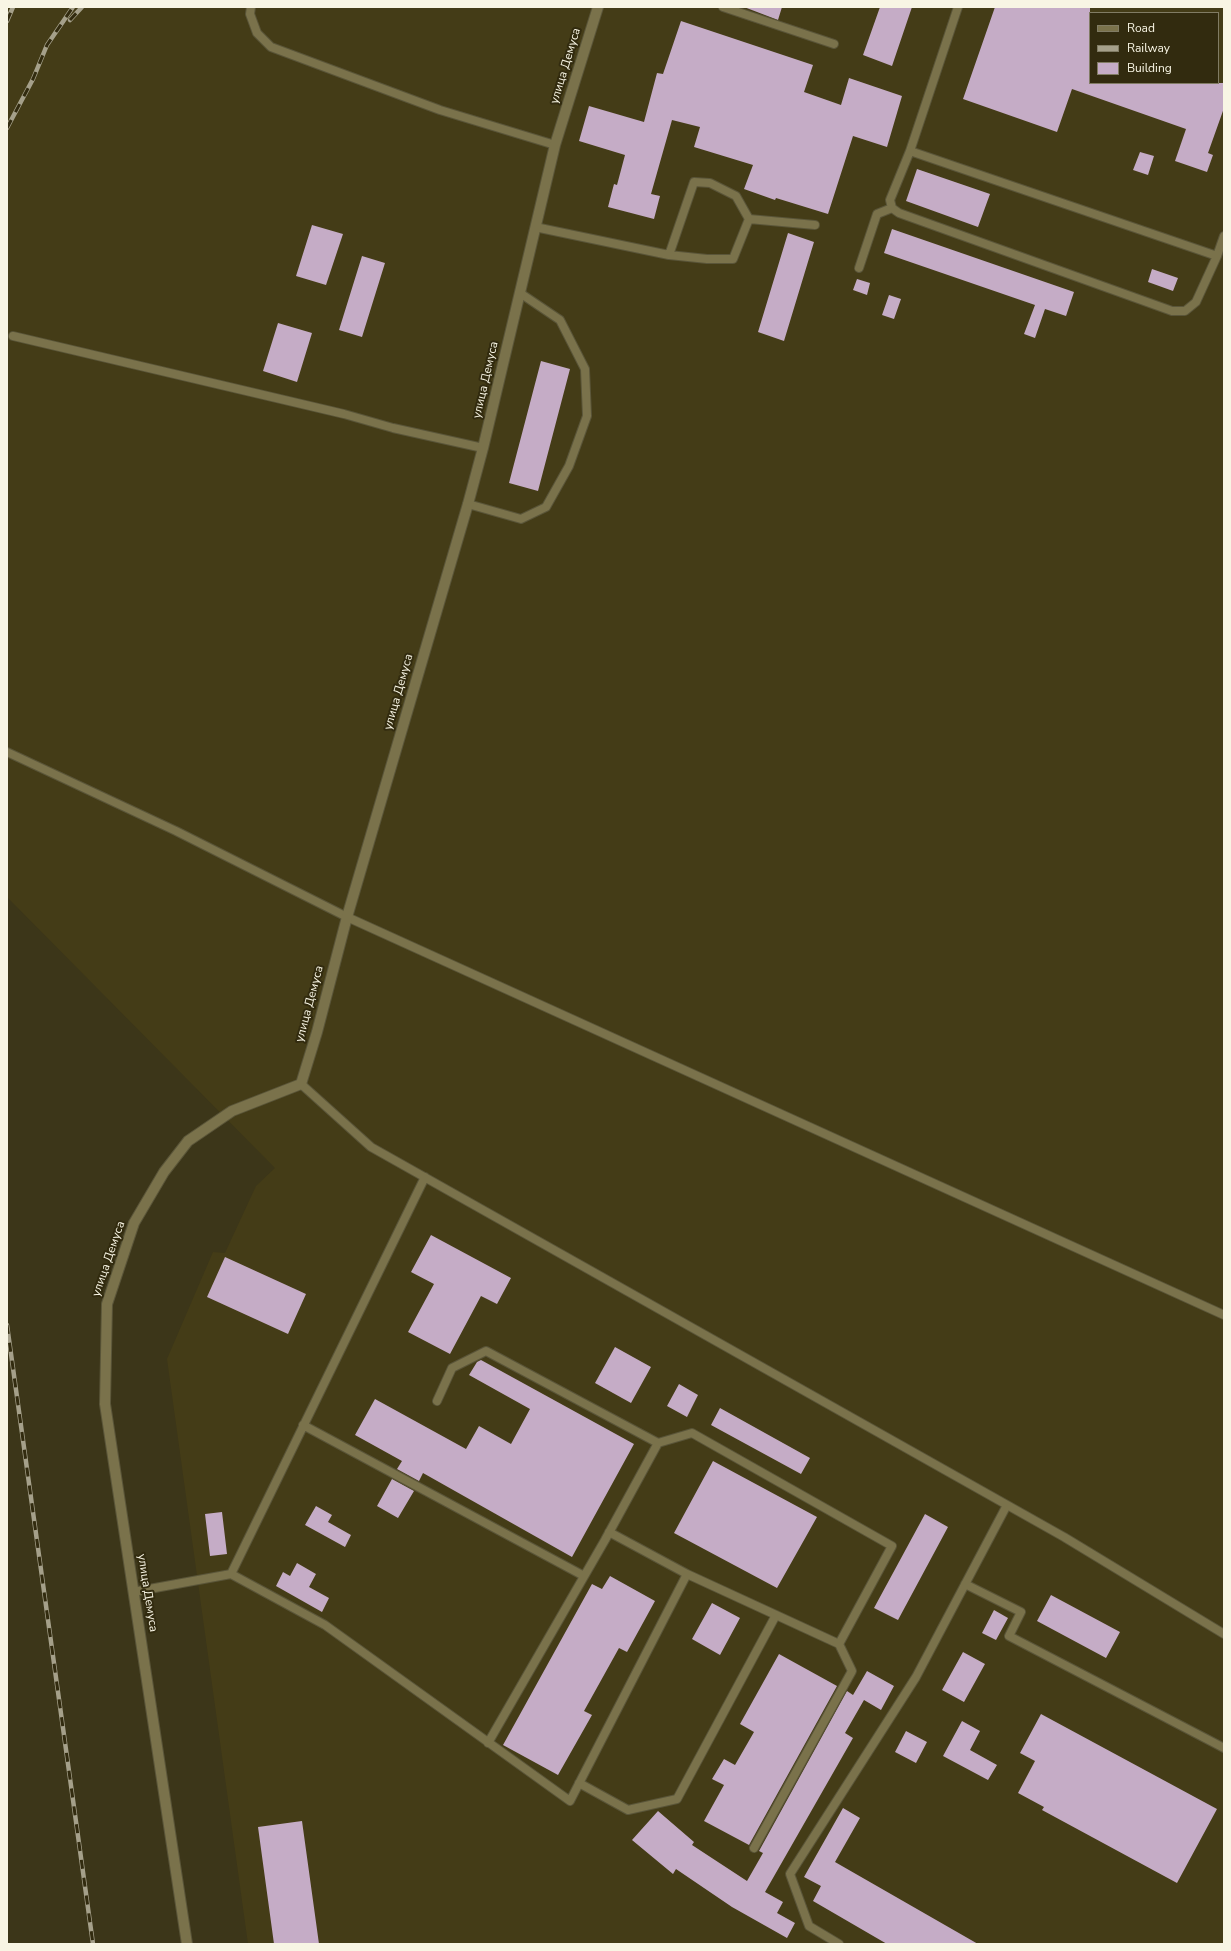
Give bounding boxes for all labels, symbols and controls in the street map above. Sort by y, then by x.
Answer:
legend [1089,12,1219,84]
text: Road [1127,20,1155,36]
street label: улица Демуса [548,26,584,106]
text: Railway [1127,40,1170,56]
text: Building [1127,60,1172,76]
street label: улица Демуса [470,340,502,420]
street label: улица Демуса [381,652,417,732]
street label: улица Демуса [293,964,327,1044]
street label: улица Демуса [89,1219,129,1299]
street label: улица Демуса [134,1553,160,1633]

